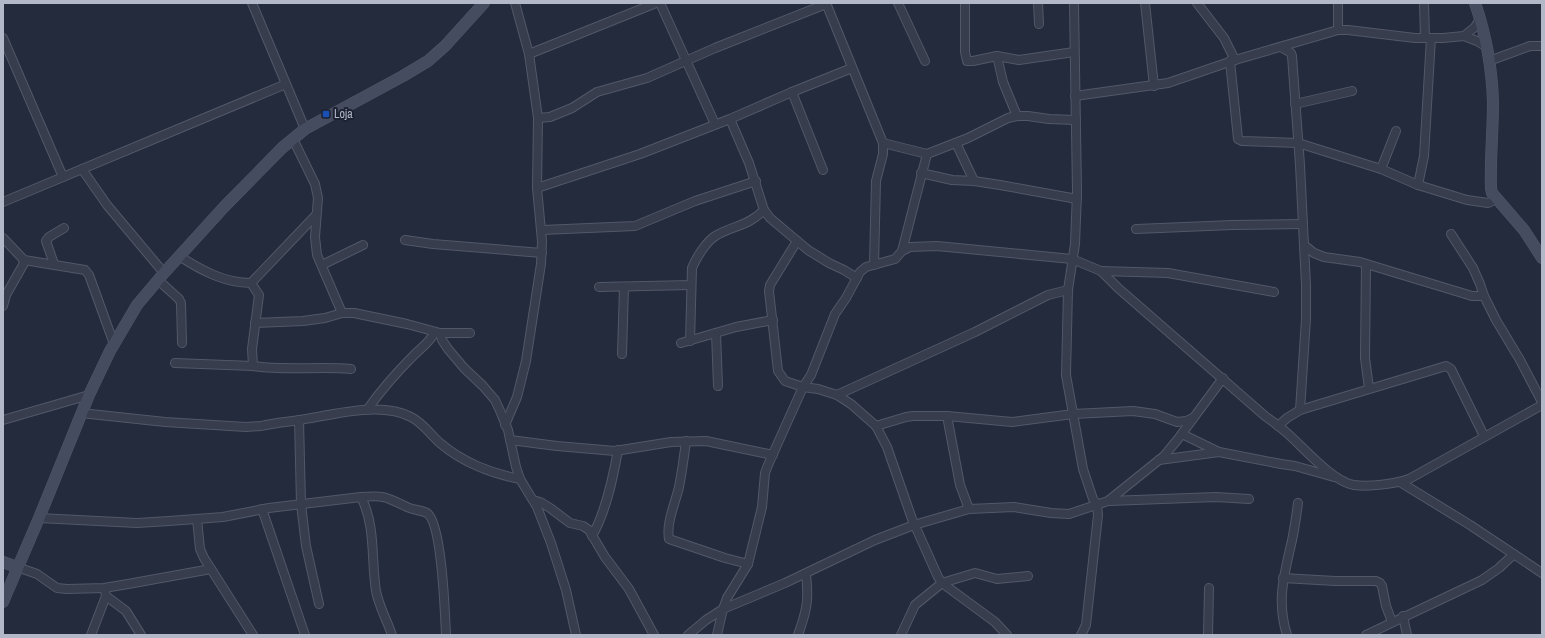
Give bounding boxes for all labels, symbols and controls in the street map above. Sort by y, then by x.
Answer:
place label: Loja [334,106,353,122]
marker: Loja [321,109,331,119]

